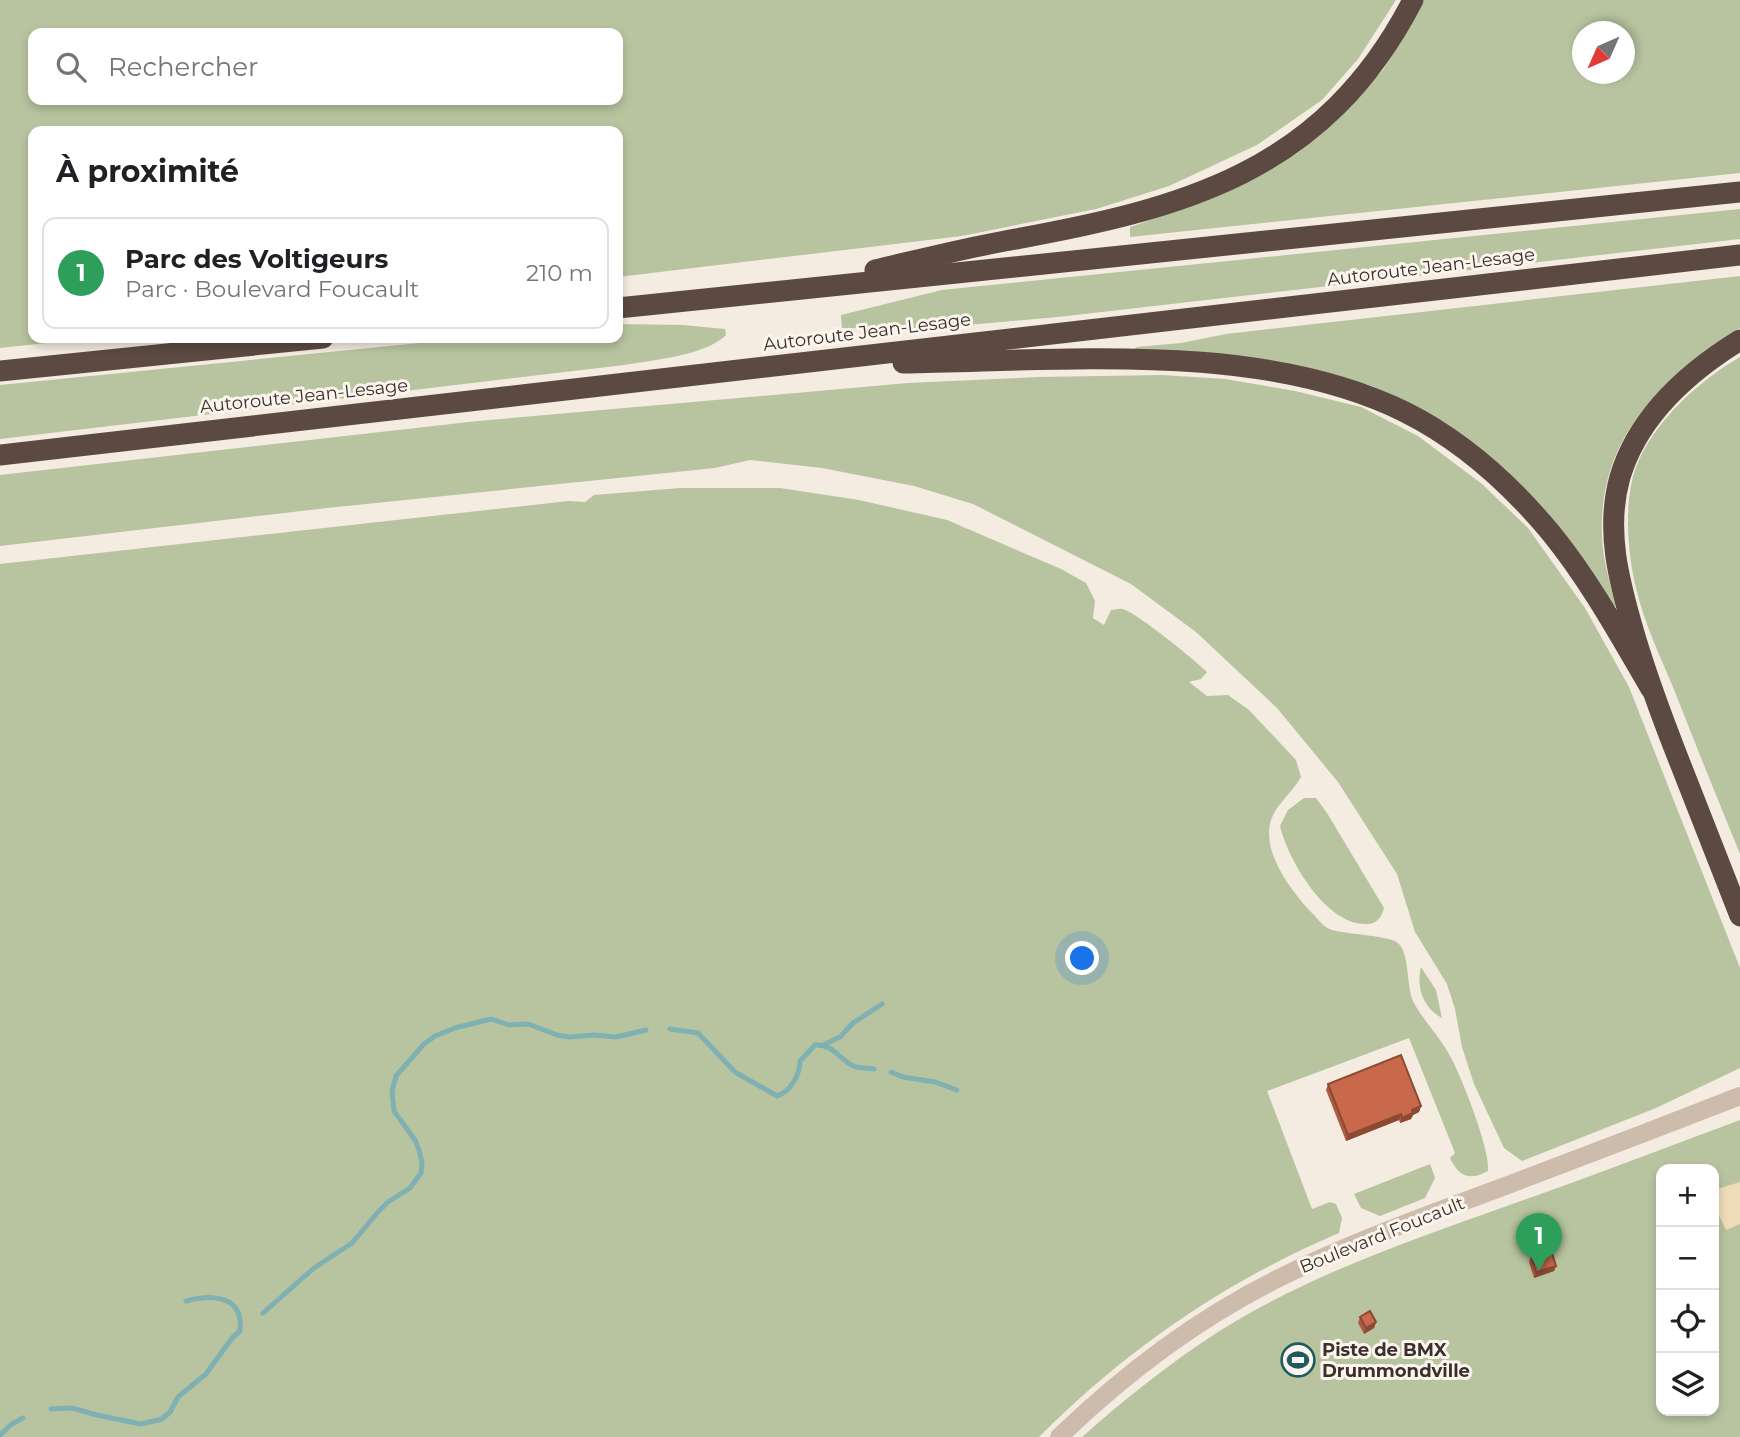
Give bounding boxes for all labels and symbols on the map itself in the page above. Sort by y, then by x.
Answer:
north arrow [1572,21,1635,84]
street label: Autoroute Jean-Lesage [1326,243,1536,291]
street label: Autoroute Jean-Lesage [762,308,972,356]
street label: Autoroute Jean-Lesage [199,374,409,418]
your location [1065,941,1099,975]
street label: Boulevard Foucault [1296,1192,1468,1278]
pin: 1 [1516,1213,1562,1271]
place label: Piste de BMX Drummondville [1322,1339,1470,1382]
sports icon: Piste de BMX Drummondville [1279,1341,1317,1379]

